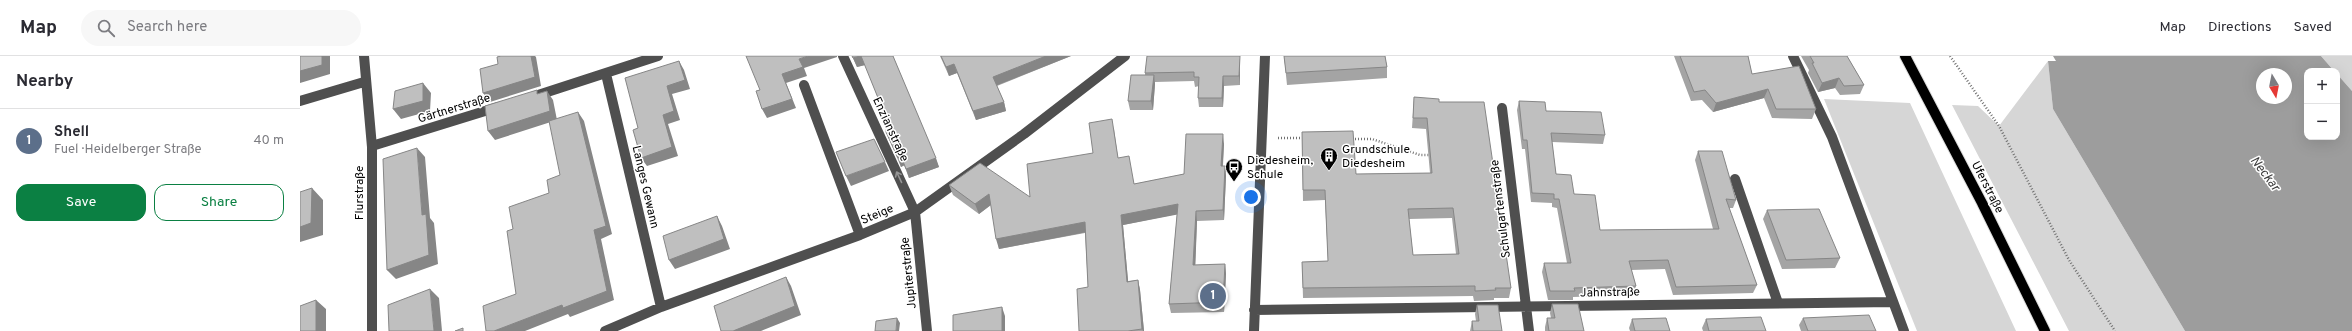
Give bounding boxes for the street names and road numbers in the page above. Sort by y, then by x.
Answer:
street label: Gärtnerstraße [416,90,492,128]
street label: Enzianstraße [868,94,912,164]
street label: Langes Gewann [628,144,662,230]
street label: Schulgartenstraße [1487,159,1515,259]
street label: Uferstraße [1967,159,2007,216]
street label: Flurstraße [352,166,368,220]
street label: Steige [859,201,896,229]
street label: Jupiterstraße [897,236,921,310]
street label: Jahnstraße [1580,284,1640,302]

